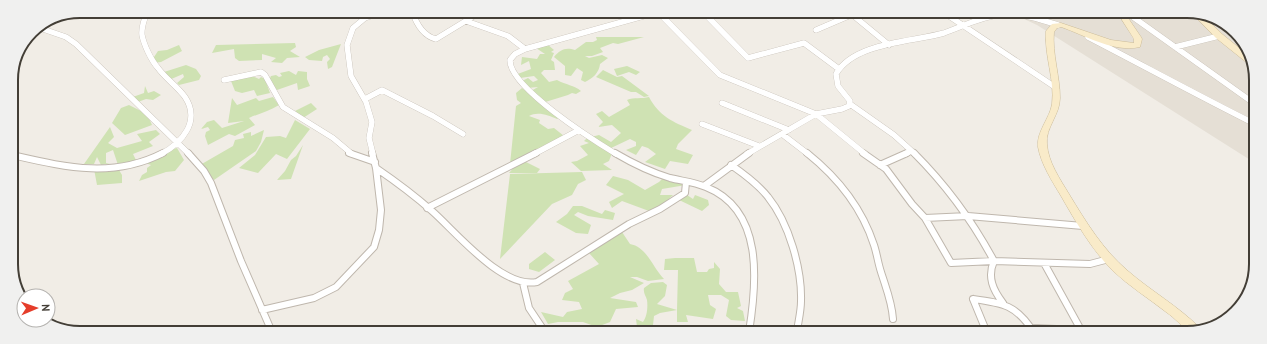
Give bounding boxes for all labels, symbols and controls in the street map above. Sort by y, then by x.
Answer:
north arrow [16,288,56,328]
text: N [39,304,53,312]

